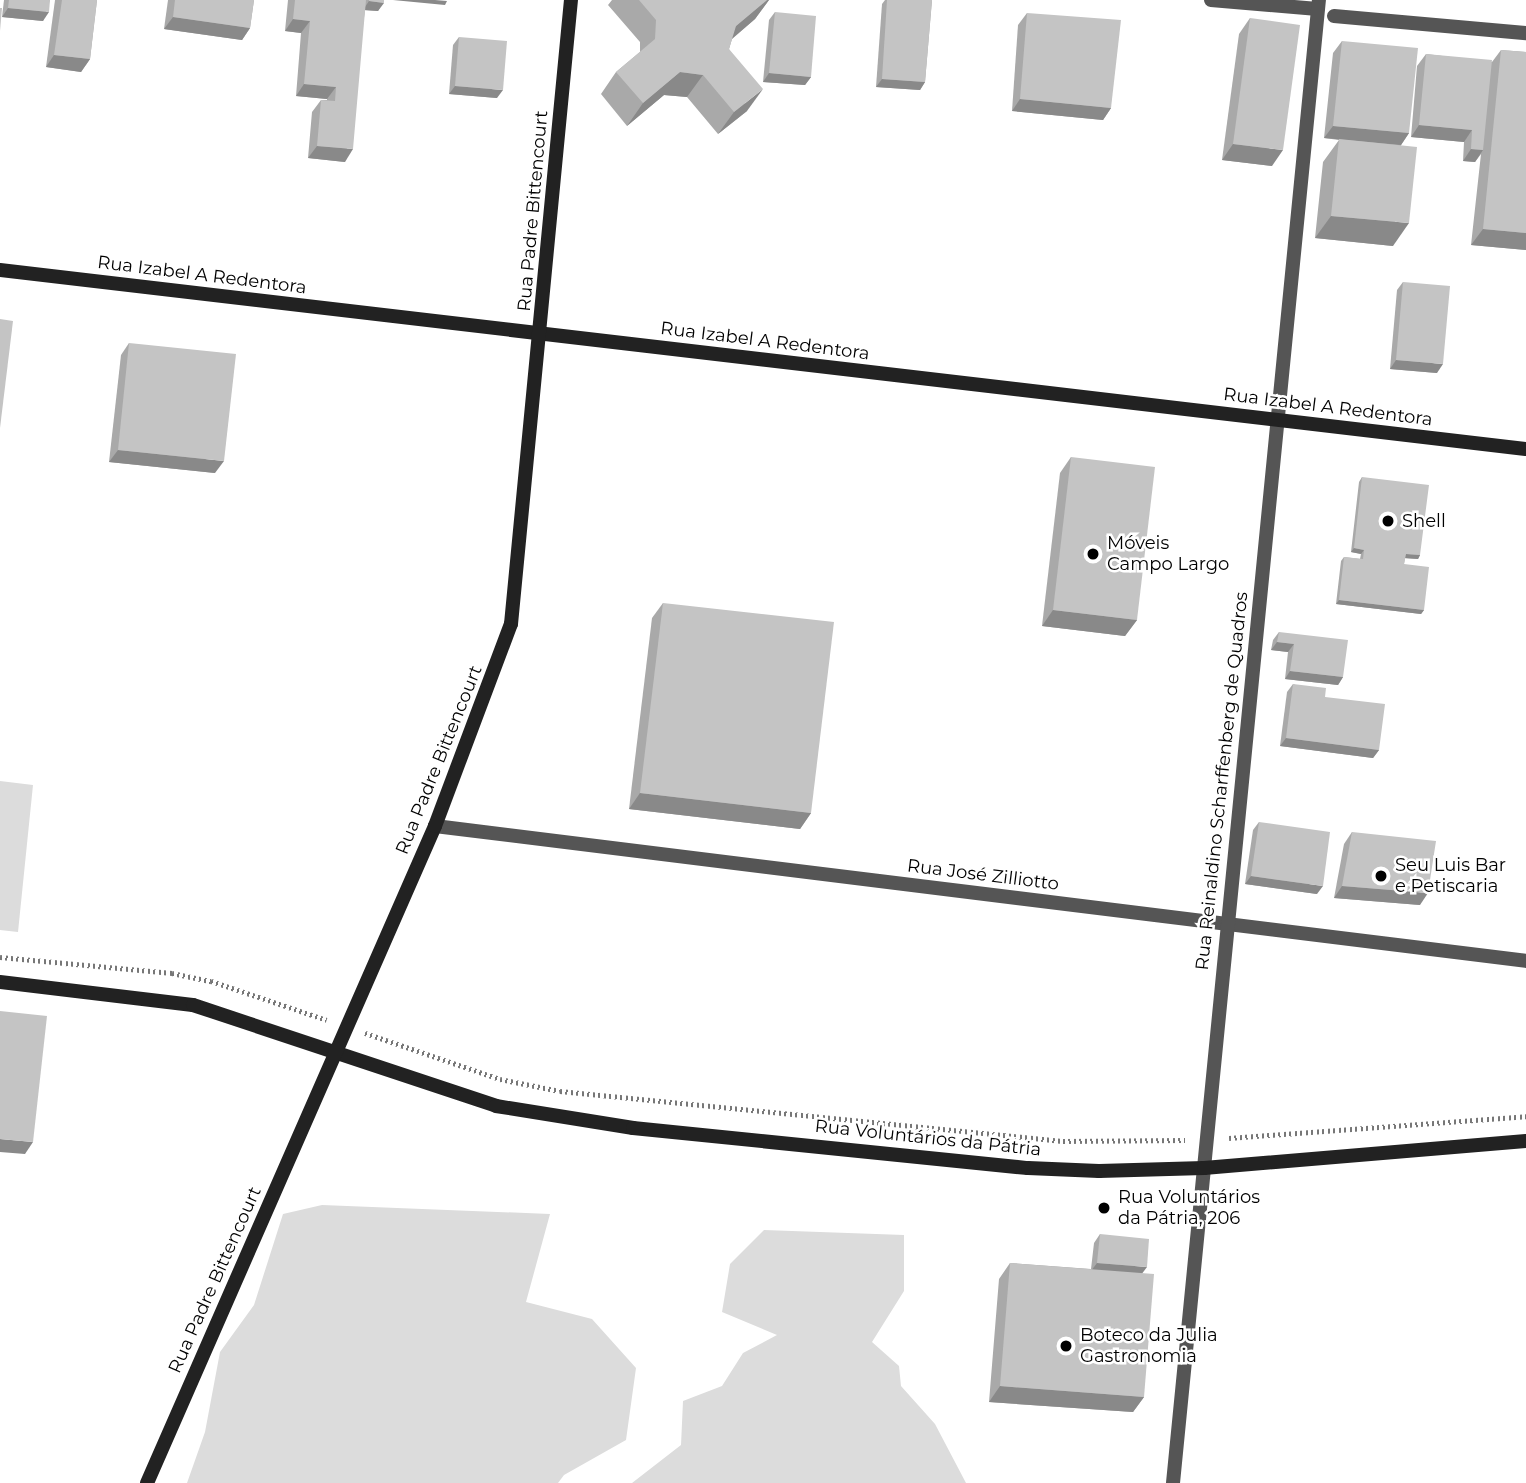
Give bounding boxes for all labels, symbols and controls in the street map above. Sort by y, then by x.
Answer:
street label: Rua Padre Bittencourt [513,109,553,313]
street label: Rua Izabel A Redentora [96,251,308,299]
street label: Rua Izabel A Redentora [659,317,871,365]
street label: Rua Izabel A Redentora [1222,383,1434,431]
place label: Shell [1402,510,1446,532]
marker: Shell [1380,513,1396,529]
place label: Móveis Campo Largo [1107,533,1229,576]
marker: Móveis Campo Largo [1085,546,1101,562]
street label: Rua Reinaldino Scharffenberg de Quadros [1191,591,1253,971]
street label: Rua Padre Bittencourt [391,662,487,858]
street label: Rua José Zilliotto [906,855,1060,895]
place label: Seu Luis Bar e Petiscaria [1395,855,1506,898]
marker: Seu Luis Bar e Petiscaria [1373,868,1389,884]
street label: Rua Voluntários da Pátria [814,1115,1042,1161]
street label: Rua Padre Bittencourt [164,1183,266,1377]
place label: Rua Voluntários da Pátria, 206 [1118,1187,1260,1230]
marker: Rua Voluntários da Pátria, 206 [1096,1200,1112,1216]
place label: Boteco da Julia Gastronomia [1080,1325,1218,1368]
marker: Boteco da Julia Gastronomia [1058,1338,1074,1354]

